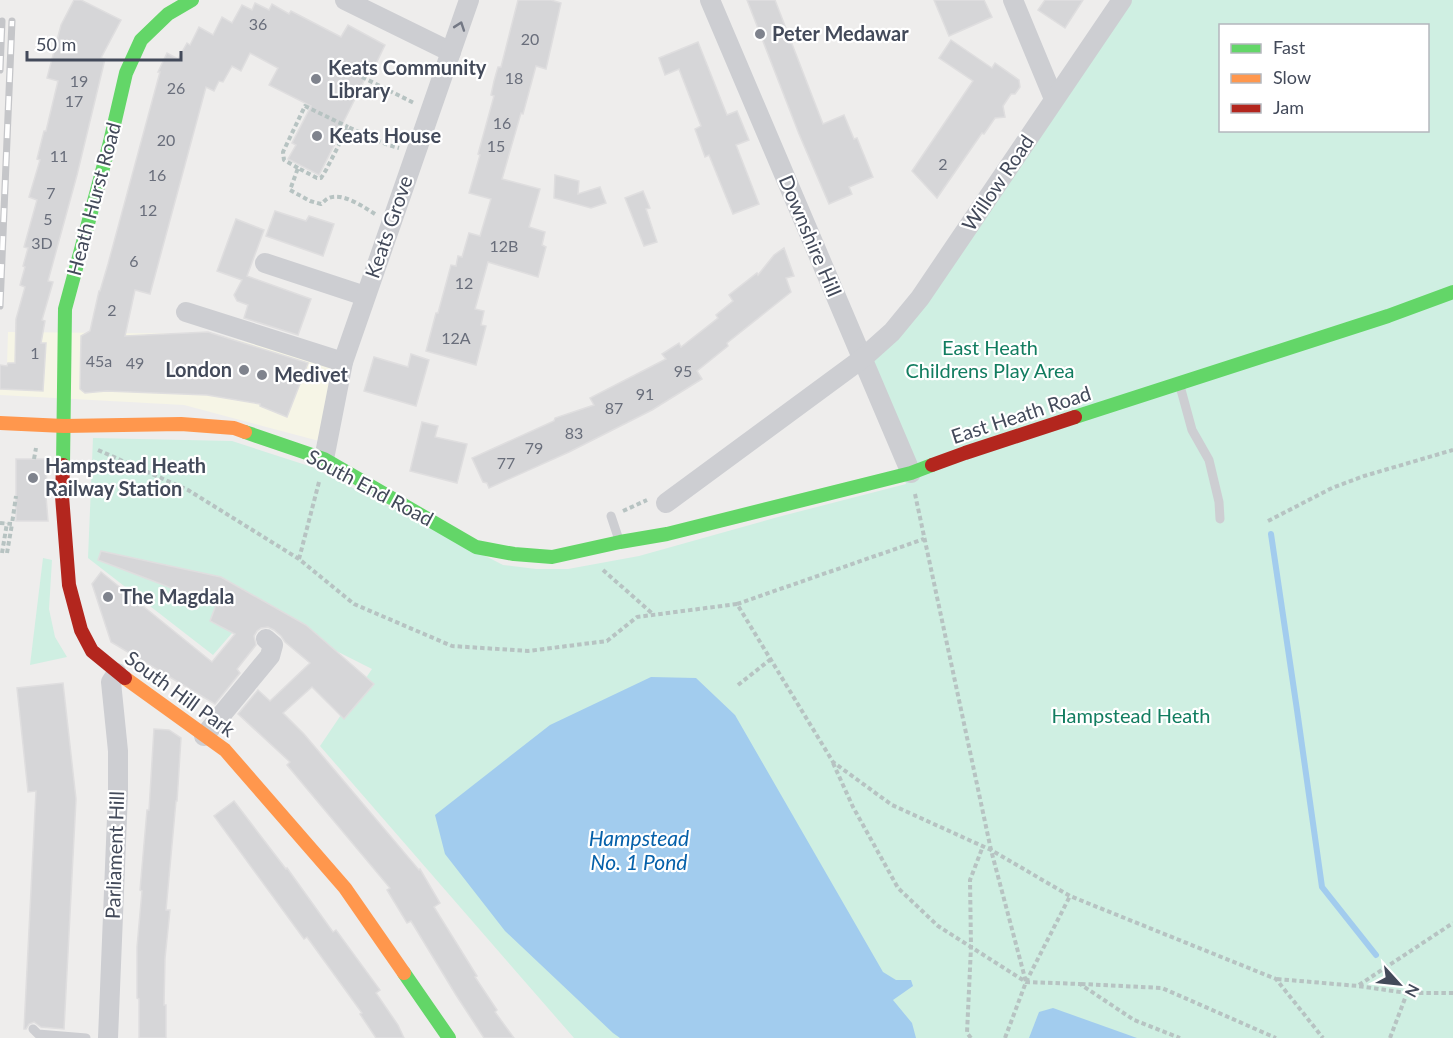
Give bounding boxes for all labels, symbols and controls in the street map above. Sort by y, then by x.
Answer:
house number: 36 [249,14,267,33]
one-way arrow [453,21,466,32]
place label: Peter Medawar [772,21,909,45]
scale bar [27,24,182,62]
legend [1219,24,1429,132]
marker: Peter Medawar [753,27,767,41]
house number: 20 [521,29,539,48]
text: 50 m [36,33,76,55]
text: Fast [1273,36,1306,58]
place label: Keats Community Library [328,55,487,102]
text: Slow [1273,66,1311,88]
house number: 18 [505,68,523,87]
house number: 19 [70,71,88,90]
marker: Keats Community Library [309,72,323,86]
house number: 26 [167,78,185,97]
house number: 17 [65,91,83,110]
text: Jam [1273,96,1304,118]
house number: 16 [493,113,511,132]
street label: Heath Hurst Road [61,120,125,278]
place label: Keats House [329,123,441,147]
marker: Keats House [310,129,324,143]
house number: 20 [157,130,175,149]
street label: Willow Road [956,130,1038,235]
house number: 15 [487,136,505,155]
house number: 11 [50,146,68,165]
house number: 2 [938,154,948,173]
house number: 16 [148,165,166,184]
street label: Downshire Hill [775,171,847,300]
street label: Keats Grove [359,172,417,281]
house number: 7 [46,183,56,202]
house number: 12 [139,200,157,219]
house number: 5 [43,209,53,228]
house number: 3D [31,233,53,252]
house number: 12B [490,236,518,255]
house number: 6 [129,251,139,270]
house number: 12 [455,273,473,292]
house number: 2 [107,300,117,319]
house number: 12A [441,328,471,347]
park label: East Heath Childrens Play Area [905,335,1075,382]
house number: 1 [30,343,40,362]
house number: 45a [86,351,112,370]
house number: 49 [126,353,144,372]
place label: London [165,357,232,381]
house number: 95 [674,361,692,380]
place label: Medivet [274,362,349,386]
marker: London [237,363,251,377]
marker: Medivet [255,368,269,382]
street label: East Heath Road [948,380,1094,448]
house number: 91 [636,384,654,403]
house number: 87 [605,398,623,417]
house number: 83 [565,423,583,442]
house number: 79 [525,438,543,457]
street label: South End Road [303,444,438,531]
place label: Hampstead Heath Railway Station [45,453,206,500]
house number: 77 [497,453,515,472]
marker: Hampstead Heath Railway Station [26,471,40,485]
place label: The Magdala [120,584,234,608]
marker: The Magdala [101,590,115,604]
street label: South Hill Park [121,645,241,742]
park label: Hampstead Heath [1052,703,1210,727]
street label: Parliament Hill [100,791,128,919]
water label: Hampstead No. 1 Pond [589,825,689,874]
north arrow [1369,954,1429,1014]
text: N [1402,981,1424,1001]

